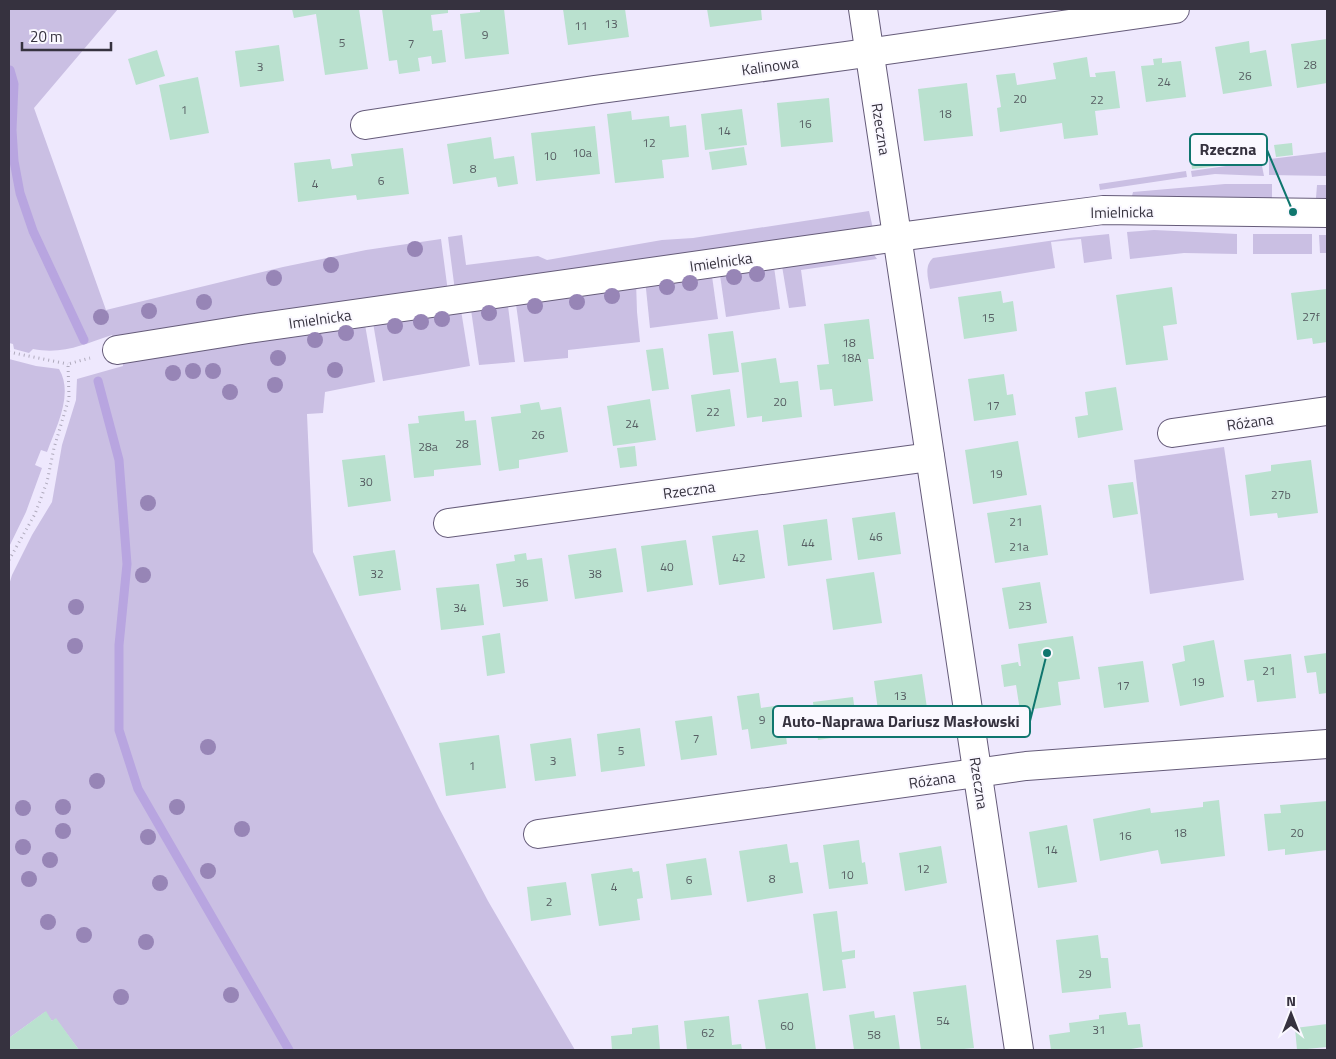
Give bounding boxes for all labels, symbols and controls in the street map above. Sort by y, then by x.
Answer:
house number: 13 [604,14,618,33]
house number: 11 [574,16,588,35]
scale bar [22,20,111,52]
text: 20 m [30,25,63,48]
house number: 9 [482,25,489,44]
house number: 5 [339,33,346,52]
house number: 7 [408,34,414,53]
street label: Kalinowa [740,51,801,81]
house number: 28 [1303,55,1317,74]
house number: 3 [257,57,263,76]
house number: 26 [1238,66,1252,85]
house number: 24 [1157,72,1171,91]
house number: 20 [1013,89,1027,108]
house number: 22 [1090,90,1104,109]
house number: 1 [181,100,187,119]
street label: Rzeczna [866,101,897,157]
house number: 18 [938,104,952,123]
house number: 16 [798,114,812,133]
house number: 14 [717,121,731,140]
house number: 12 [642,133,656,152]
callout: Rzeczna [1190,134,1267,165]
text: Rzeczna [1200,137,1256,161]
house number: 10a [572,143,592,162]
house number: 10 [543,146,557,165]
house number: 8 [470,159,477,178]
house number: 6 [378,171,385,190]
house number: 4 [312,174,319,193]
street label: Imielnicka [1090,200,1154,224]
street label: Imielnicka [688,246,754,278]
street label: Imielnicka [287,303,353,335]
house number: 27f [1302,307,1320,326]
house number: 15 [981,308,995,327]
house number: 18 [842,333,856,352]
house number: 18A [841,348,861,367]
house number: 20 [773,392,787,411]
house number: 17 [986,396,1000,415]
house number: 22 [706,402,720,421]
street label: Różana [1225,407,1275,437]
house number: 24 [625,414,639,433]
house number: 26 [531,425,545,444]
house number: 28 [455,434,469,453]
house number: 28a [418,437,438,456]
house number: 19 [989,464,1003,483]
house number: 30 [359,472,373,491]
street label: Rzeczna [661,475,717,505]
house number: 27b [1271,485,1291,504]
house number: 21 [1009,512,1023,531]
house number: 46 [869,527,883,546]
house number: 44 [801,533,815,552]
house number: 21a [1009,537,1029,556]
house number: 42 [732,548,746,567]
house number: 40 [660,557,674,576]
house number: 32 [370,564,384,583]
house number: 38 [588,564,602,583]
house number: 36 [515,573,529,592]
house number: 23 [1018,596,1032,615]
house number: 34 [453,598,467,617]
house number: 21 [1262,661,1276,680]
house number: 19 [1191,672,1205,691]
house number: 17 [1116,676,1130,695]
house number: 13 [893,686,907,705]
callout: Auto-Naprawa Dariusz Masłowski [773,706,1030,737]
text: Auto-Naprawa Dariusz Masłowski [782,709,1020,733]
house number: 9 [759,710,766,729]
house number: 7 [693,729,699,748]
house number: 5 [618,741,625,760]
house number: 3 [550,751,556,770]
street label: Rzeczna [964,755,995,811]
house number: 1 [469,756,475,775]
street label: Różana [907,765,957,795]
house number: 18 [1173,823,1187,842]
house number: 20 [1290,823,1304,842]
house number: 16 [1118,826,1132,845]
house number: 14 [1044,840,1058,859]
house number: 12 [916,859,930,878]
house number: 10 [840,865,854,884]
house number: 8 [769,869,776,888]
house number: 6 [686,870,693,889]
house number: 4 [611,877,618,896]
house number: 2 [546,892,552,911]
house number: 29 [1078,964,1092,983]
north arrow [1266,989,1316,1039]
text: N [1286,990,1296,1011]
house number: 54 [936,1011,950,1030]
house number: 60 [780,1016,794,1035]
house number: 31 [1092,1020,1106,1039]
house number: 62 [701,1023,715,1042]
house number: 58 [867,1025,881,1044]

